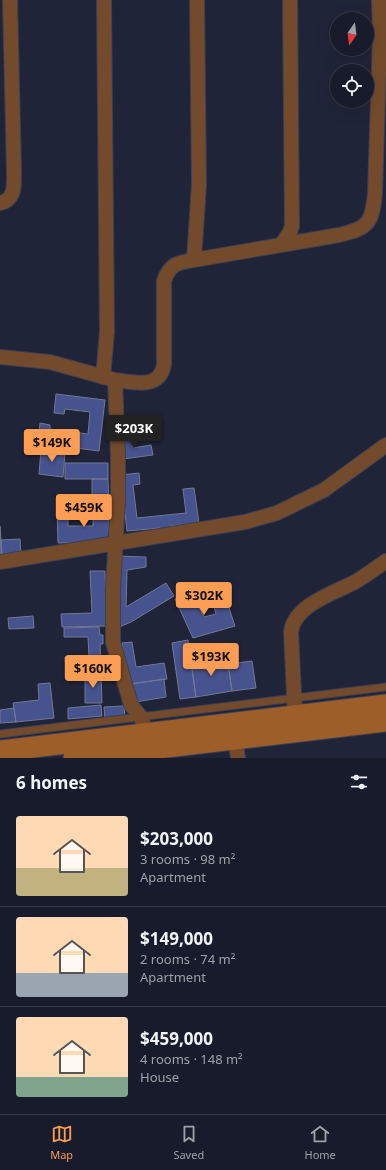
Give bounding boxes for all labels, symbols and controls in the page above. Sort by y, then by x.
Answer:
north arrow [330,12,374,56]
map controls [330,12,374,108]
button: locate [330,64,374,108]
pin: $203K [106,415,162,449]
text: $203K [115,419,153,437]
pin: $149K [24,429,80,463]
text: $149K [33,433,71,451]
pin: $459K [56,494,112,528]
text: $459K [65,498,103,516]
pin: $302K [176,582,232,616]
text: $302K [185,586,223,604]
pin: $193K [183,643,239,677]
text: $193K [192,647,230,665]
pin: $160K [65,655,121,689]
text: $160K [74,659,112,677]
text: 6 homes [16,771,87,794]
icon: filters [348,771,370,793]
text: $203,000 [140,827,213,850]
icon: home [48,832,96,880]
text: 3 rooms · 98 m² [140,850,235,868]
text: Apartment [140,868,206,886]
text: $149,000 [140,927,213,950]
icon: home [48,933,96,981]
text: 2 rooms · 74 m² [140,950,235,968]
text: Apartment [140,968,206,986]
text: $459,000 [140,1027,213,1050]
icon: home [48,1033,96,1081]
text: 4 rooms · 148 m² [140,1050,243,1068]
text: House [140,1068,179,1086]
tab: Map [50,1123,73,1162]
tab: Saved [173,1123,204,1162]
tab: Home [305,1123,336,1162]

